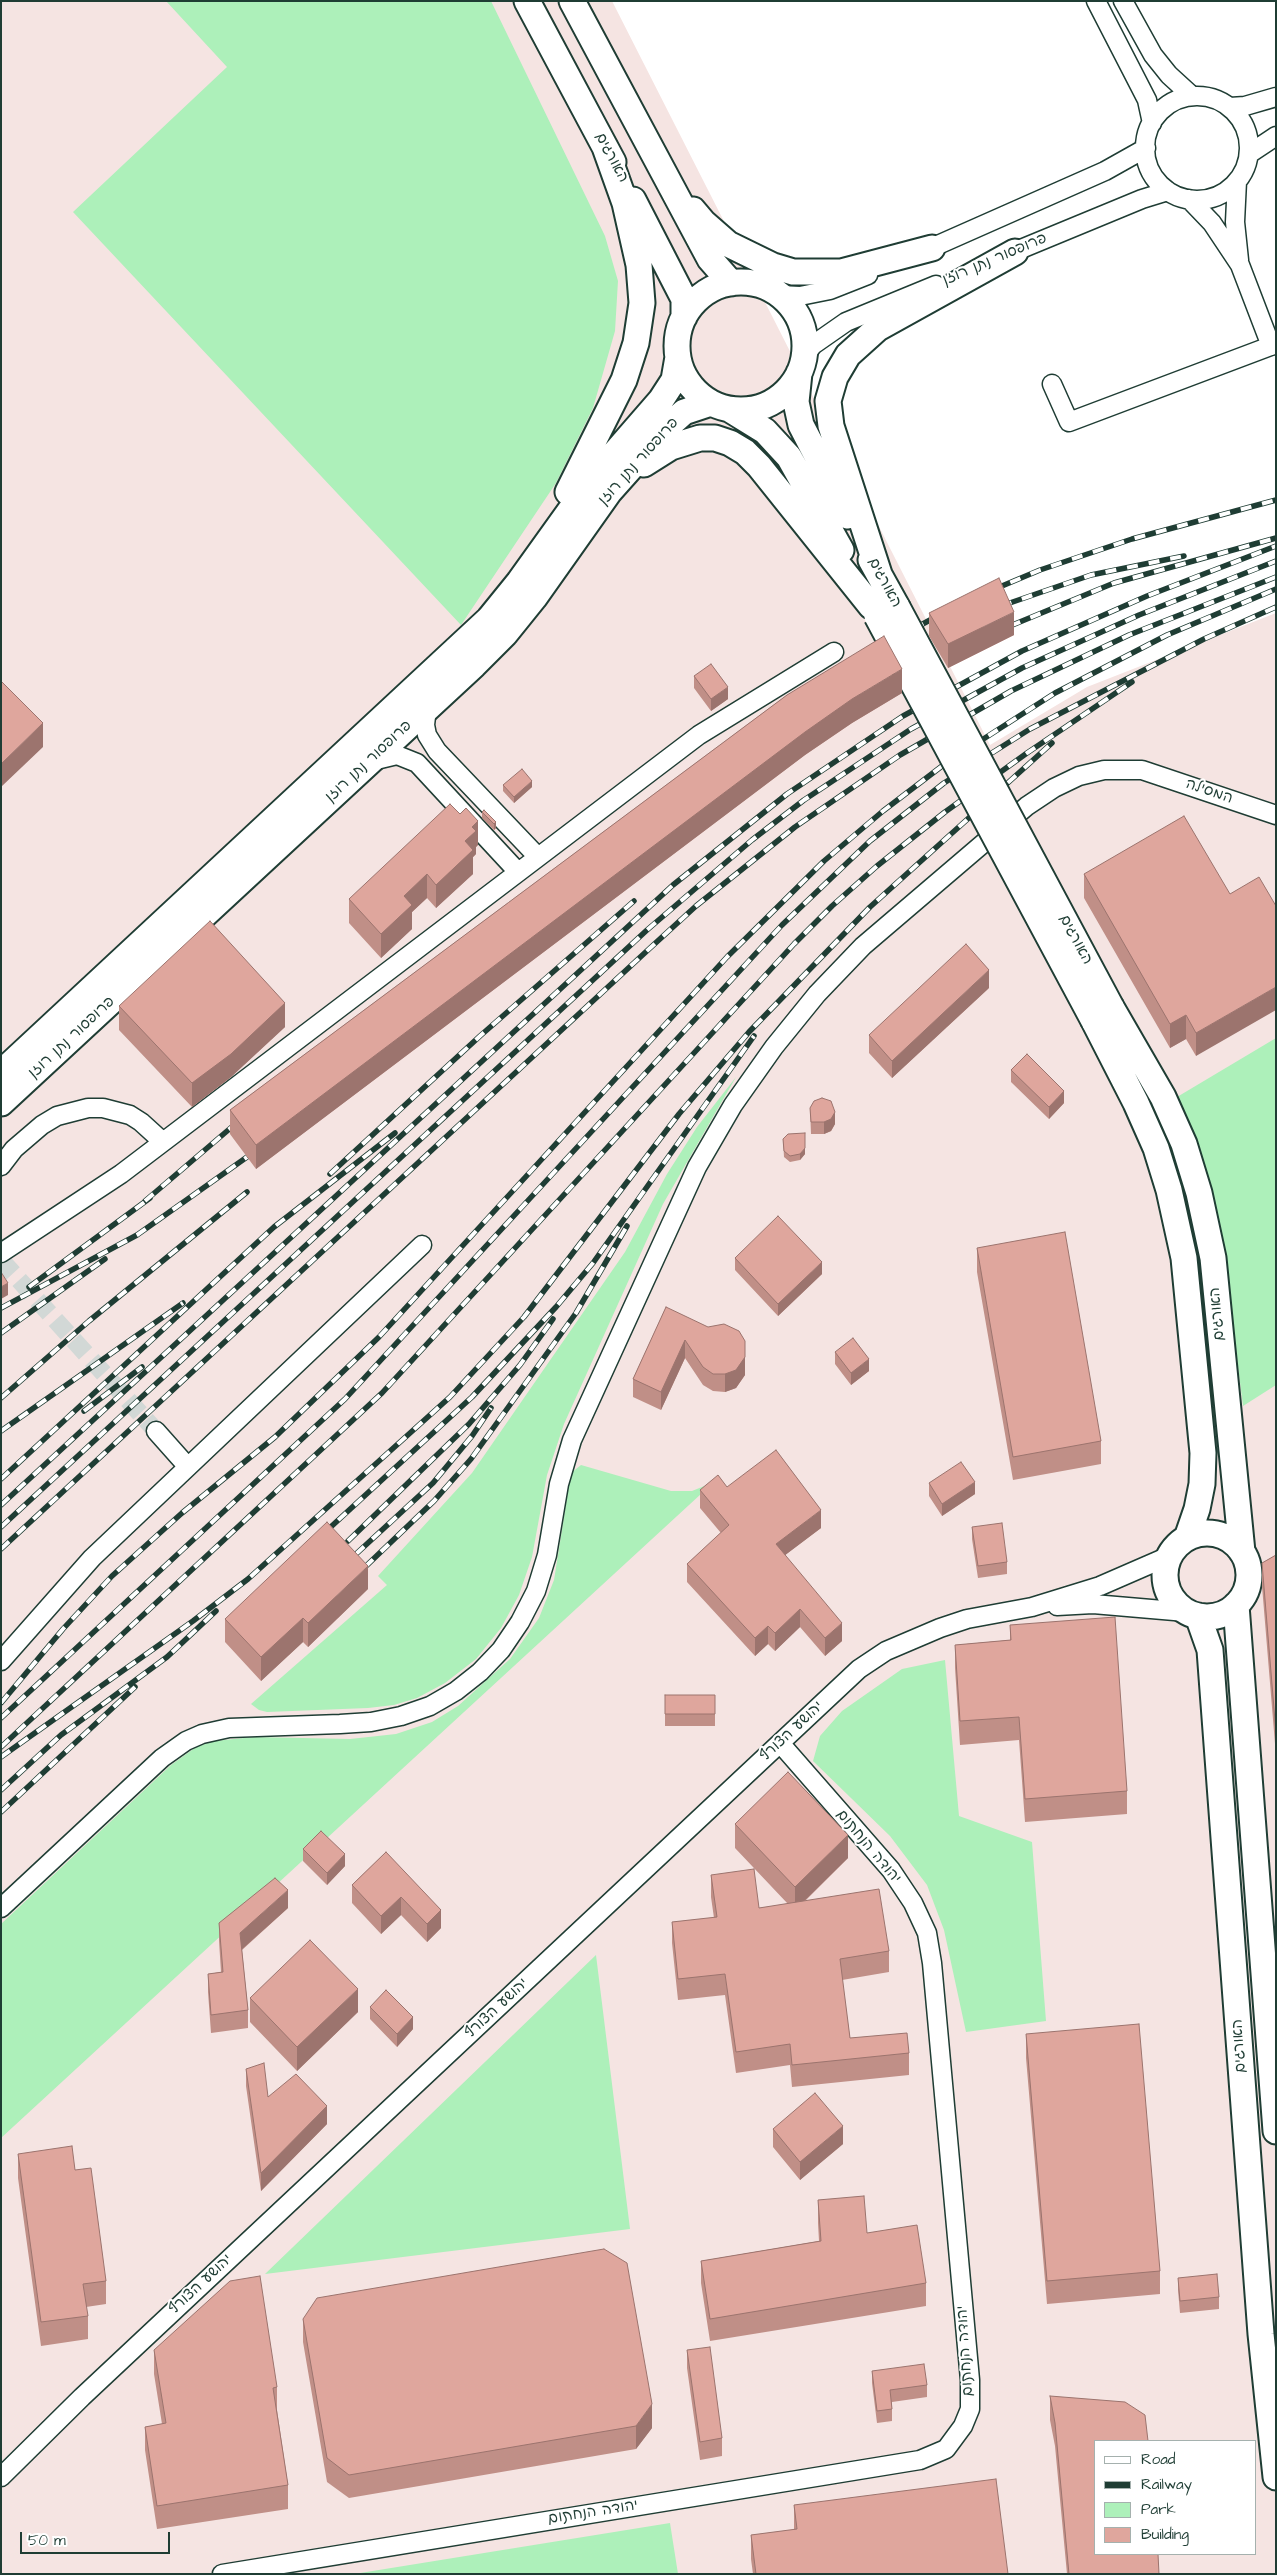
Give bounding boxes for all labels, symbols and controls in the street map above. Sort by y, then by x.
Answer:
street label: האורגים [590,130,632,186]
street label: פרופסור נתן רוזן [940,230,1050,290]
street label: פרופסור נתן רוזן [595,415,683,509]
street label: האורגים [863,555,905,611]
street label: פרופסור נתן רוזן [322,717,416,807]
street label: המסילה [1183,776,1235,808]
street label: האורגים [1054,912,1096,968]
street label: פרופסור נתן רוזן [25,993,119,1083]
street label: האורגים [1207,1286,1229,1342]
street label: יהושע הצורף [757,1698,827,1766]
street label: יהודה הנחתום [832,1806,904,1888]
street label: יהושע הצורף [462,1975,532,2043]
street label: האורגים [1229,2019,1251,2073]
street label: יהושע הצורף [166,2251,236,2319]
street label: יהודה הנחתום [954,2305,978,2397]
legend [1094,2440,1257,2555]
text: Road [1141,2449,1175,2470]
text: Railway [1141,2474,1192,2495]
street label: יהודה הנחתום [547,2497,639,2529]
text: Park [1141,2499,1176,2520]
scale bar [22,2522,172,2554]
text: Building [1141,2524,1189,2545]
text: 50 m [28,2530,66,2551]

